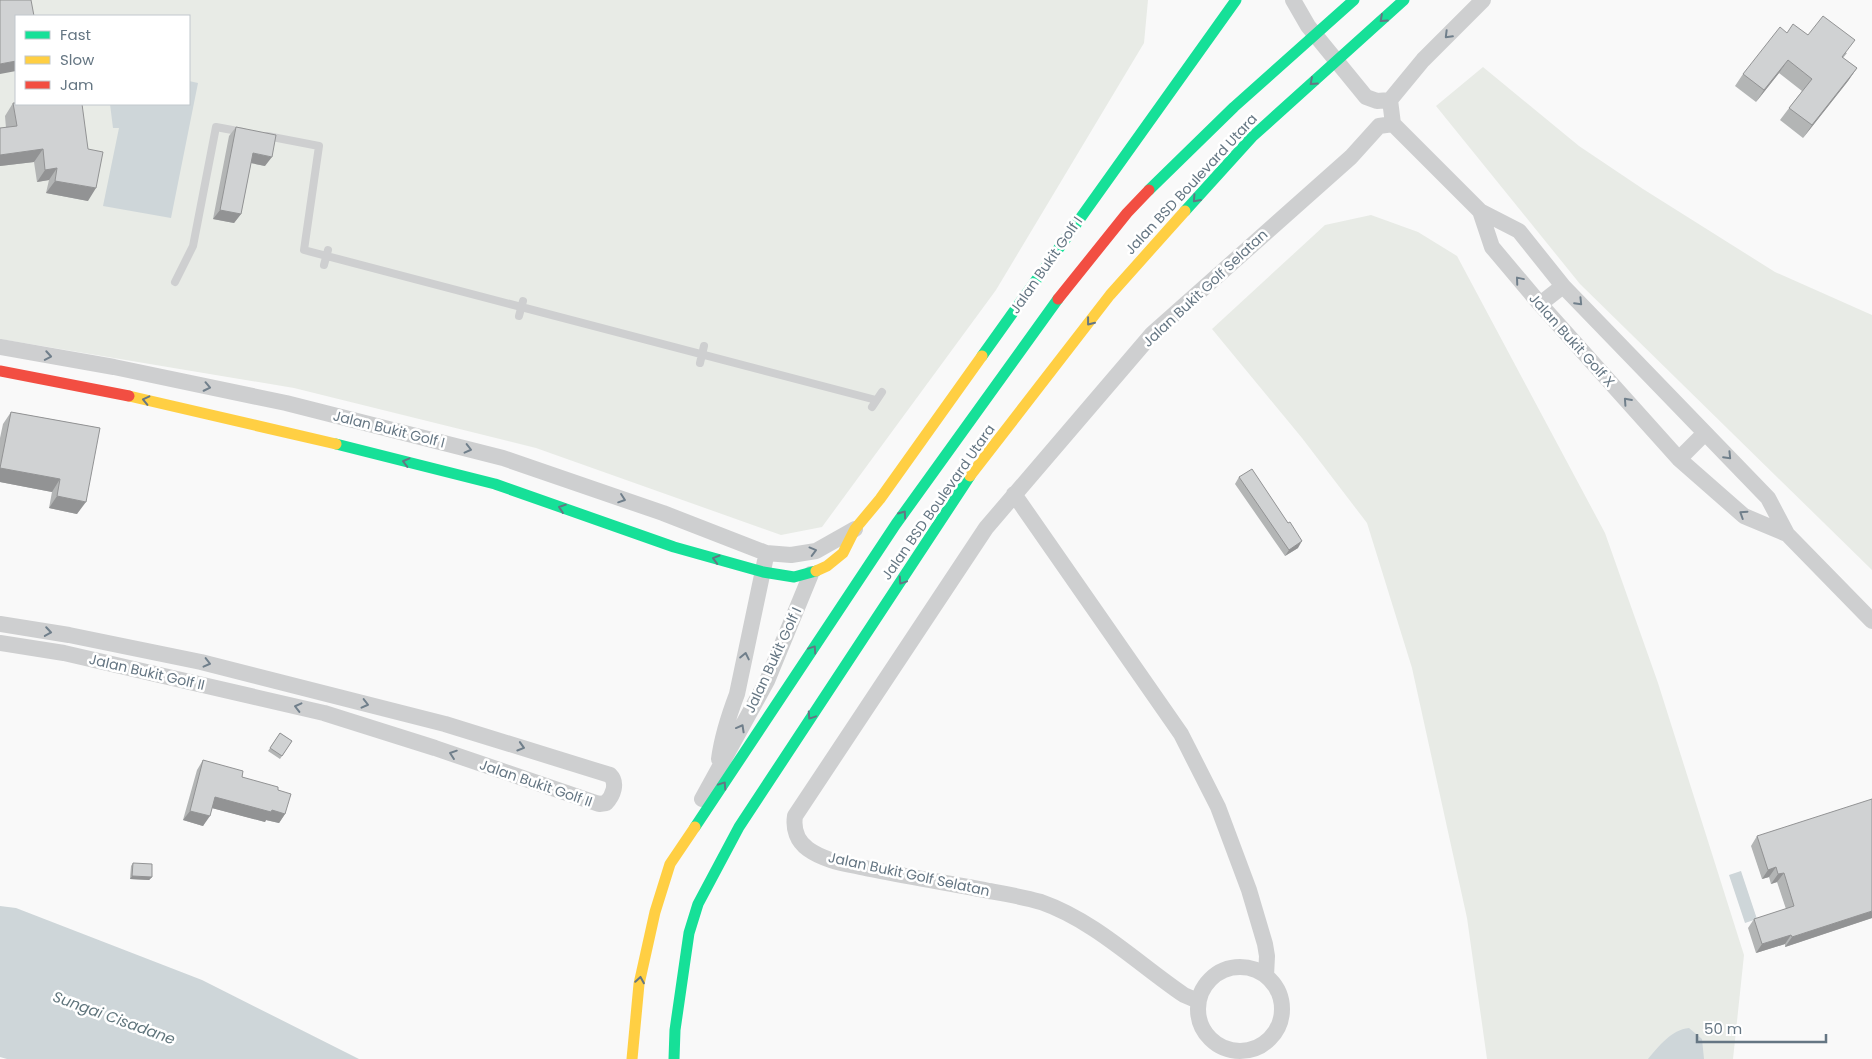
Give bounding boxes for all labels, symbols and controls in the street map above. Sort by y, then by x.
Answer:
one-way arrow [1380,13,1389,22]
legend [15,15,190,105]
text: Fast [60,24,91,45]
one-way arrow [1445,29,1454,38]
text: Slow [60,49,95,70]
text: Jam [60,74,94,95]
one-way arrow [1310,76,1319,85]
street label: Jalan BSD Boulevard Utara [1120,109,1262,259]
one-way arrow [1193,194,1202,203]
street label: Jalan Bukit Golf I [1005,212,1087,318]
street label: Jalan Bukit Golf Selatan [1138,225,1272,351]
one-way arrow [1516,276,1525,285]
street label: Jalan Bukit Golf X [1524,289,1620,391]
one-way arrow [1573,296,1582,305]
one-way arrow [1087,316,1095,325]
one-way arrow [44,350,52,360]
one-way arrow [203,381,212,392]
one-way arrow [141,395,150,406]
one-way arrow [1624,398,1633,407]
street label: Jalan Bukit Golf I [331,405,447,453]
street label: Jalan BSD Boulevard Utara [876,420,1000,584]
one-way arrow [463,443,472,454]
one-way arrow [1722,451,1731,460]
one-way arrow [402,457,411,468]
one-way arrow [617,493,626,503]
one-way arrow [558,503,567,513]
one-way arrow [897,510,906,520]
one-way arrow [1739,511,1749,520]
one-way arrow [809,546,817,557]
one-way arrow [712,554,721,564]
one-way arrow [898,575,908,584]
street label: Jalan Bukit Golf I [740,604,806,716]
one-way arrow [44,626,53,636]
one-way arrow [806,646,816,655]
street label: Jalan Bukit Golf II [87,649,207,695]
one-way arrow [739,651,750,660]
one-way arrow [203,658,211,668]
one-way arrow [360,698,368,708]
one-way arrow [293,702,302,713]
one-way arrow [808,711,818,720]
one-way arrow [735,724,745,733]
one-way arrow [517,742,525,752]
one-way arrow [450,750,458,760]
street label: Jalan Bukit Golf II [477,754,595,812]
one-way arrow [717,781,726,791]
street label: Jalan Bukit Golf Selatan [826,847,992,901]
one-way arrow [634,975,644,984]
water label: Sungai Cisadane [50,986,178,1049]
scale bar [1697,1012,1826,1044]
text: 50 m [1704,1018,1742,1039]

